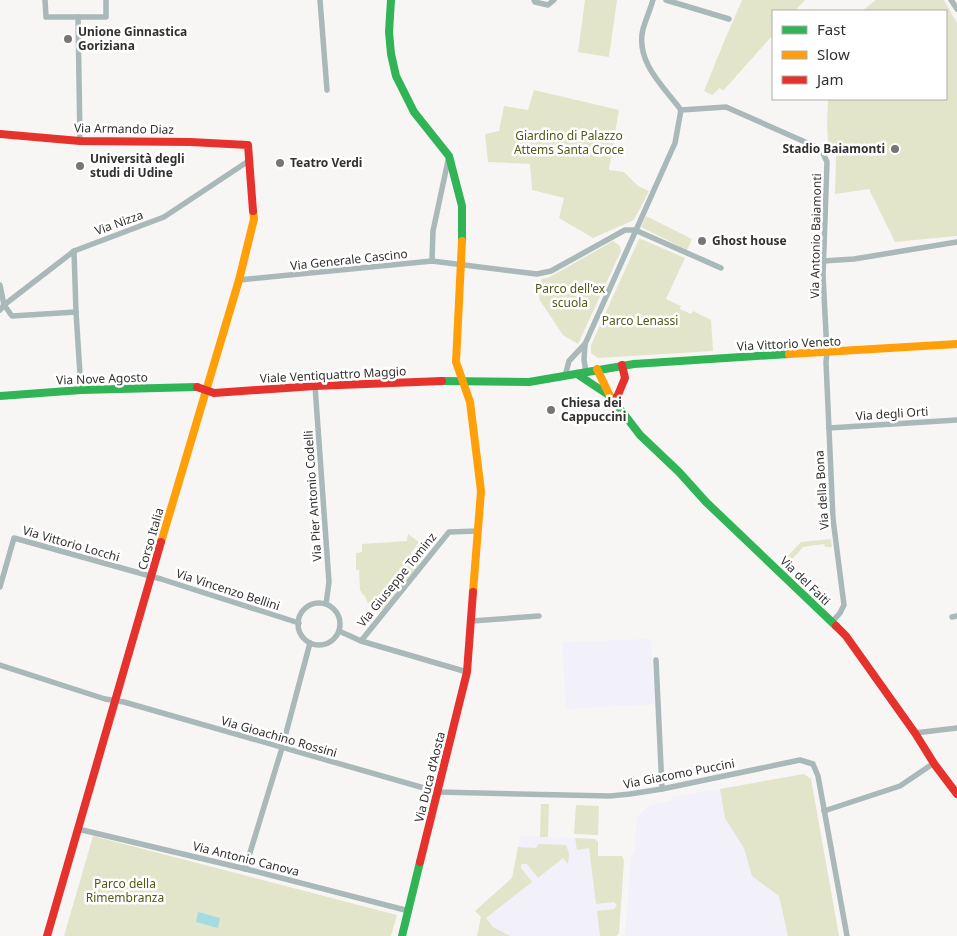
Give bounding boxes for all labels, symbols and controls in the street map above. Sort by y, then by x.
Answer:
legend [772,10,947,100]
text: Fast [817,19,846,39]
place label: Unione Ginnastica Goriziana [78,23,187,54]
marker: Unione Ginnastica Goriziana [62,33,74,45]
text: Slow [817,44,850,64]
text: Jam [815,69,844,89]
street label: Via Armando Diaz [74,119,175,138]
park label: Giardino di Palazzo Attems Santa Croce [514,127,624,158]
place label: Stadio Baiamonti [782,140,885,157]
marker: Stadio Baiamonti [889,143,901,155]
place label: Università degli studi di Udine [90,150,184,181]
place label: Teatro Verdi [290,154,362,171]
marker: Teatro Verdi [274,157,286,169]
marker: Università degli studi di Udine [74,160,86,172]
street label: Via Antonio Baiamonti [806,173,825,299]
street label: Via Nizza [92,206,145,239]
place label: Ghost house [712,232,787,249]
marker: Ghost house [696,235,708,247]
street label: Via Generale Cascino [289,245,408,274]
park label: Parco dell'ex scuola [535,280,606,311]
park label: Parco Lenassi [602,312,678,329]
street label: Via Vittorio Veneto [736,332,842,355]
street label: Viale Ventiquattro Maggio [259,362,407,387]
street label: Via Nove Agosto [56,368,148,389]
place label: Chiesa dei Cappuccini [561,394,626,425]
street label: Via degli Orti [855,402,929,425]
marker: Chiesa dei Cappuccini [545,404,557,416]
street label: Via Pier Antonio Codelli [299,430,326,562]
street label: Via della Bona [810,450,833,530]
street label: Corso Italia [134,506,168,572]
street label: Via Vittorio Locchi [21,522,122,566]
street label: Via Giuseppe Tominz [353,529,440,631]
street label: Via del Faiti [776,552,834,609]
street label: Via Vincenzo Bellini [174,565,282,614]
street label: Via Gioachino Rossini [219,712,339,761]
street label: Via Duca d'Aosta [410,730,449,824]
street label: Via Giacomo Puccini [622,754,736,793]
street label: Via Antonio Canova [191,837,301,880]
park label: Parco della Rimembranza [86,875,164,906]

